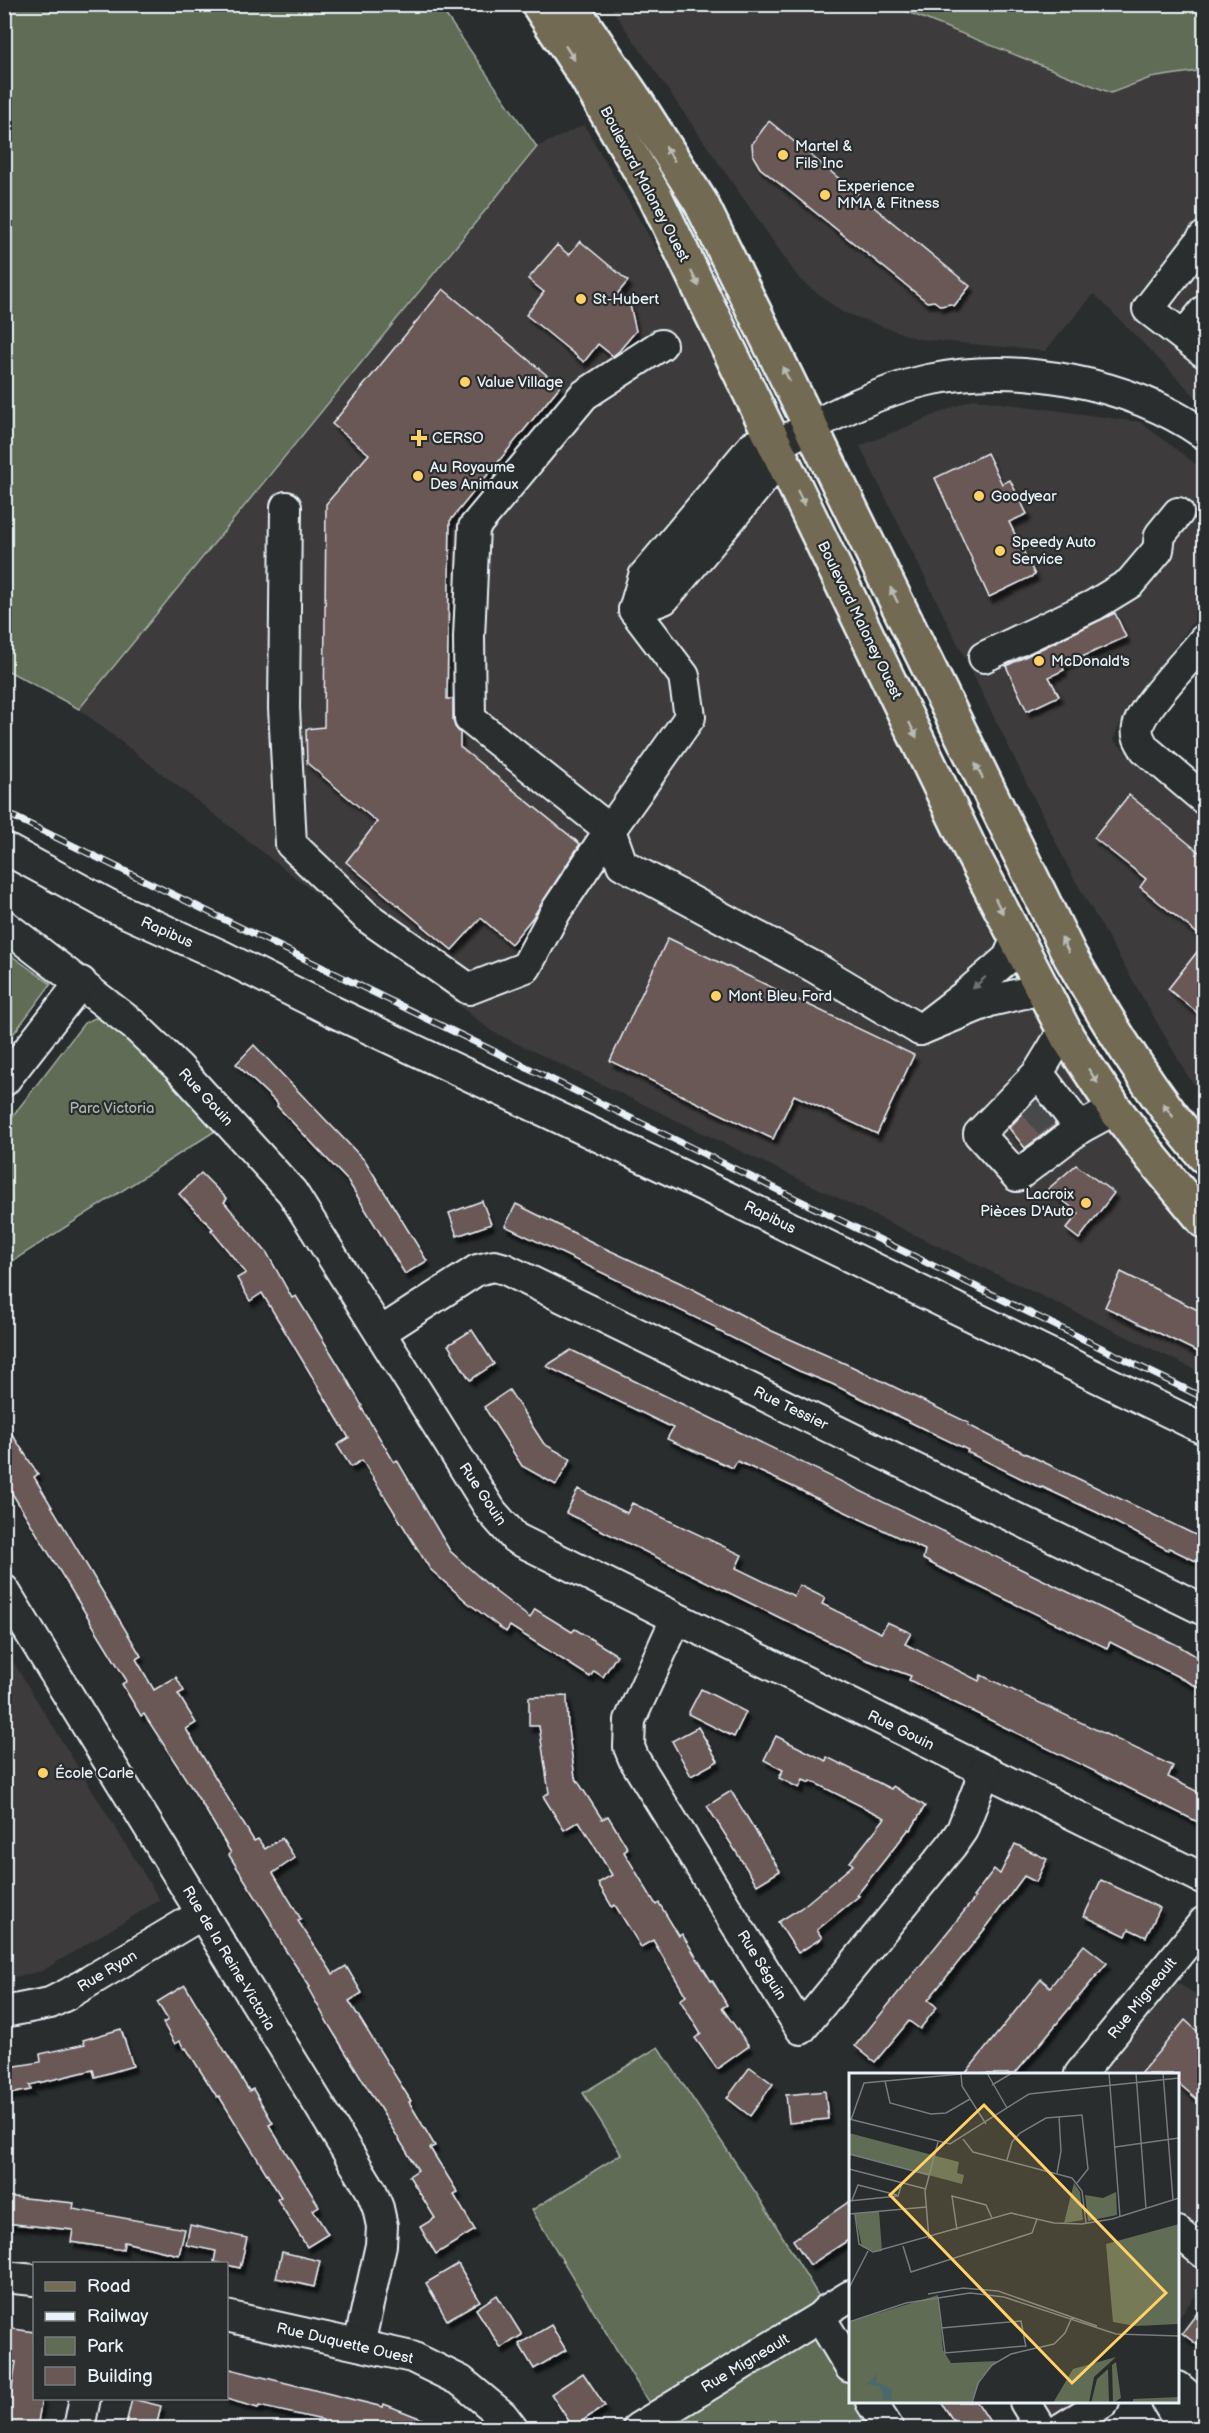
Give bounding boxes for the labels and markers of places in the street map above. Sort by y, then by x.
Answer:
place label: Martel & Fils Inc [795,137,852,173]
marker: Martel & Fils Inc [776,148,790,162]
place label: Experience MMA & Fitness [837,177,940,213]
marker: Experience MMA & Fitness [818,188,832,202]
place label: St-Hubert [593,290,659,309]
marker: St-Hubert [574,292,588,306]
place label: Value Village [477,373,563,392]
marker: Value Village [458,375,472,389]
marker: CERSO [410,429,428,447]
place label: CERSO [432,429,484,448]
place label: Au Royaume Des Animaux [430,458,519,494]
marker: Au Royaume Des Animaux [411,469,425,483]
place label: Goodyear [991,487,1057,506]
marker: Goodyear [972,489,986,503]
place label: Speedy Auto Service [1012,533,1096,569]
marker: Speedy Auto Service [993,544,1007,558]
place label: McDonald's [1051,652,1130,671]
marker: McDonald's [1032,654,1046,668]
place label: Mont Bleu Ford [728,987,832,1006]
marker: Mont Bleu Ford [709,989,723,1003]
place label: Lacroix Pièces D'Auto [980,1185,1074,1221]
marker: Lacroix Pièces D'Auto [1079,1196,1093,1210]
place label: École Carle [55,1764,134,1783]
marker: École Carle [36,1766,50,1780]

